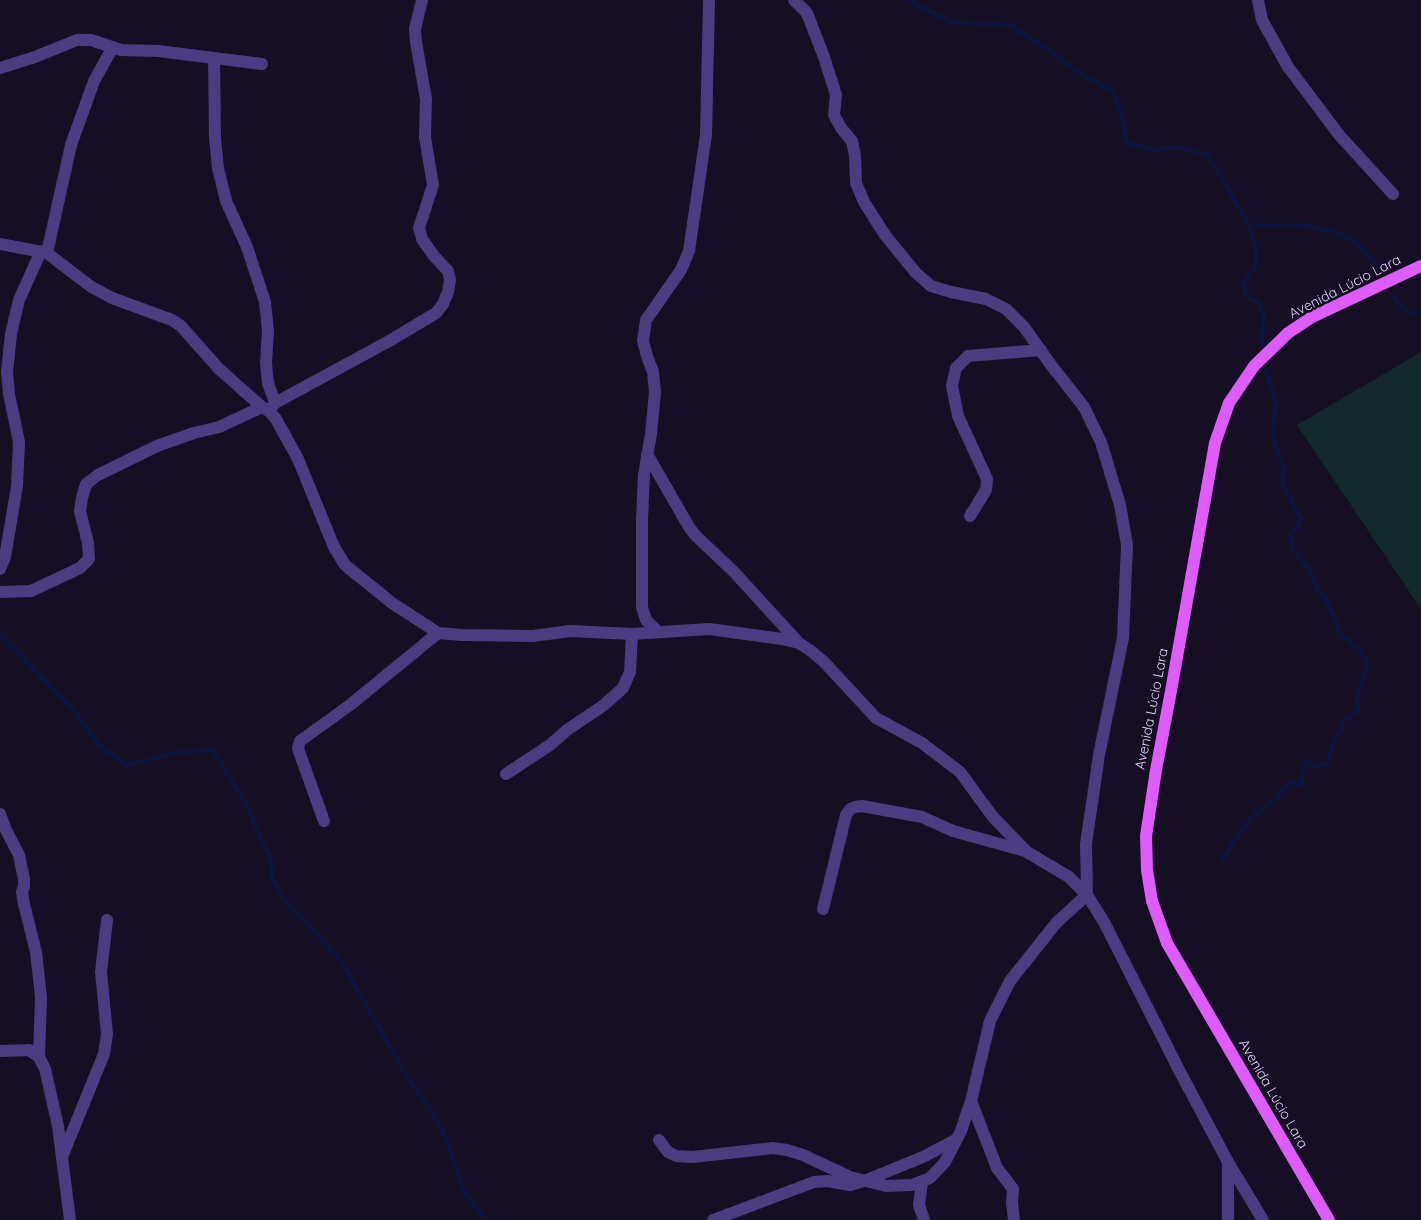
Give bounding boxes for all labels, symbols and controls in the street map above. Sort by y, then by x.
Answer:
street label: Avenida Lúcio Lara [1286,252,1404,322]
street label: Avenida Lúcio Lara [1132,647,1172,771]
street label: Avenida Lúcio Lara [1235,1036,1311,1152]

